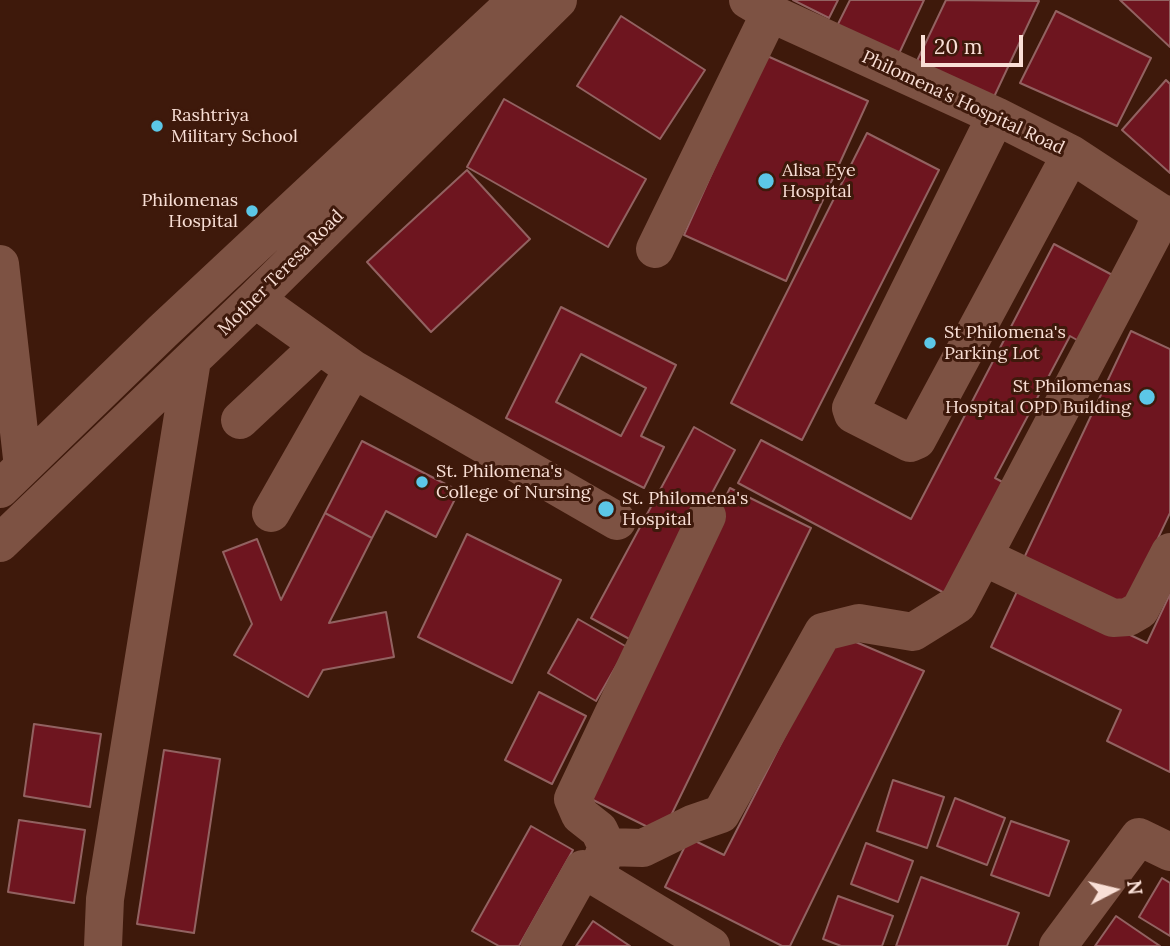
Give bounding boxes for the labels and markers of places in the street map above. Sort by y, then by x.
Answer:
place label: Rashtriya Military School [171,105,298,148]
marker: Rashtriya Military School [149,118,165,134]
place label: Alisa Eye Hospital [782,160,856,202]
marker: Alisa Eye Hospital [756,171,776,191]
place label: Philomenas Hospital [142,190,238,232]
marker: Philomenas Hospital [244,203,260,219]
place label: St Philomena's Parking Lot [944,322,1066,364]
marker: St Philomena's Parking Lot [922,335,938,351]
place label: St Philomenas Hospital OPD Building [945,376,1131,418]
marker: St Philomenas Hospital OPD Building [1137,387,1157,407]
place label: St. Philomena's College of Nursing [436,461,591,504]
marker: St. Philomena's College of Nursing [414,474,430,490]
place label: St. Philomena's Hospital [622,488,748,530]
marker: St. Philomena's Hospital [596,499,616,519]

